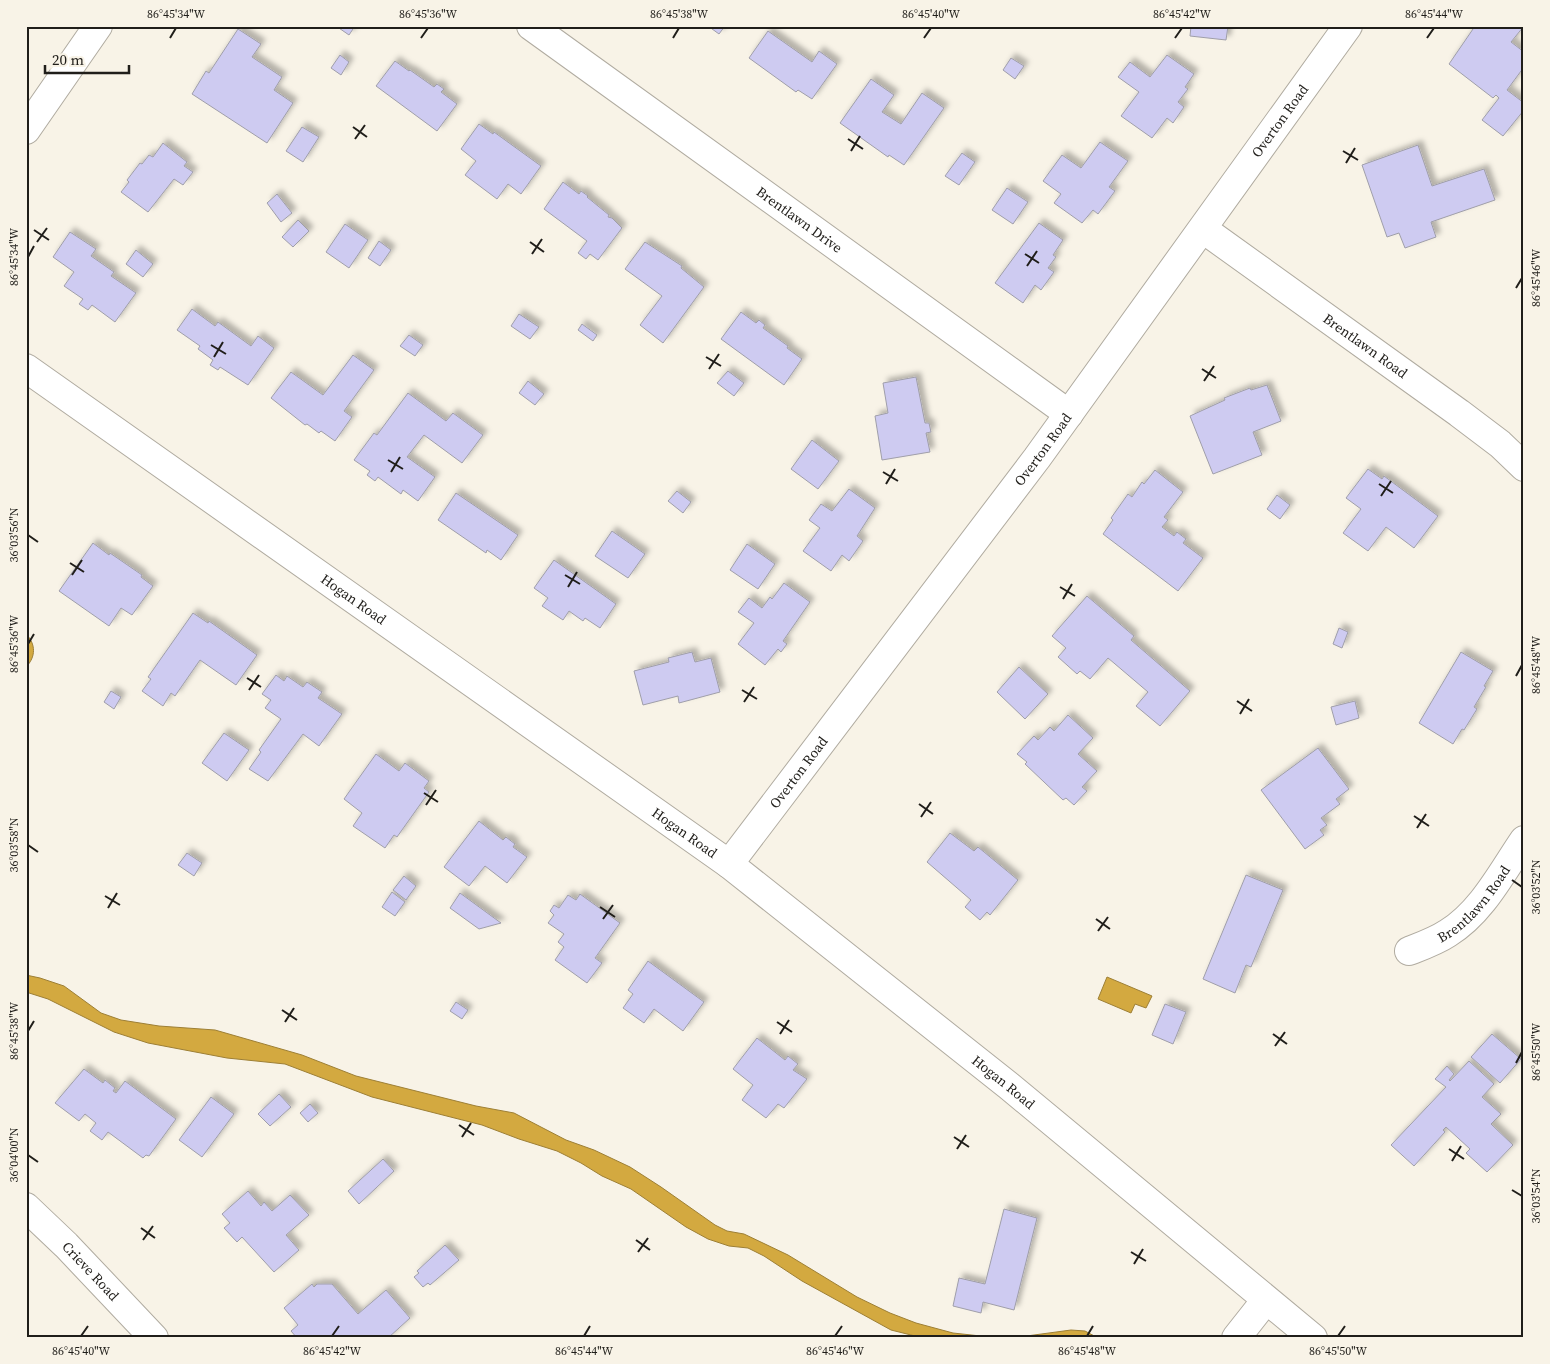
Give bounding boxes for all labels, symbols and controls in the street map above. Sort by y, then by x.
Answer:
text: 86°45'34"W [147,6,205,22]
text: 86°45'36"W [399,6,457,22]
text: 86°45'38"W [650,6,708,22]
text: 86°45'40"W [902,6,960,22]
text: 86°45'42"W [1153,6,1211,22]
text: 86°45'44"W [1405,6,1463,22]
scale bar [45,42,129,74]
text: 20 m [52,49,84,70]
street label: Overton Road [1247,80,1313,162]
street label: Brentlawn Drive [752,182,847,258]
text: 86°45'34"W [6,228,22,286]
text: 86°45'46"W [1528,249,1544,307]
street label: Brentlawn Road [1319,308,1412,383]
street label: Overton Road [1009,409,1076,490]
text: 36°03'56"N [6,507,22,563]
street label: Hogan Road [317,569,391,629]
text: 86°45'36"W [6,615,22,673]
text: 86°45'48"W [1528,636,1544,694]
street label: Overton Road [765,732,832,813]
street label: Hogan Road [648,803,721,863]
text: 36°03'58"N [6,817,22,873]
text: 36°03'52"N [1528,859,1544,915]
street label: Brentlawn Road [1434,861,1515,947]
text: 86°45'38"W [6,1002,22,1060]
text: 86°45'50"W [1528,1023,1544,1081]
street label: Hogan Road [968,1050,1040,1114]
text: 36°04'00"N [6,1127,22,1183]
text: 36°03'54"N [1528,1168,1544,1224]
street label: Crieve Road [58,1237,124,1305]
text: 86°45'40"W [52,1343,110,1359]
text: 86°45'42"W [303,1343,361,1359]
text: 86°45'44"W [555,1343,613,1359]
text: 86°45'46"W [806,1343,864,1359]
text: 86°45'48"W [1058,1343,1116,1359]
text: 86°45'50"W [1309,1343,1367,1359]

